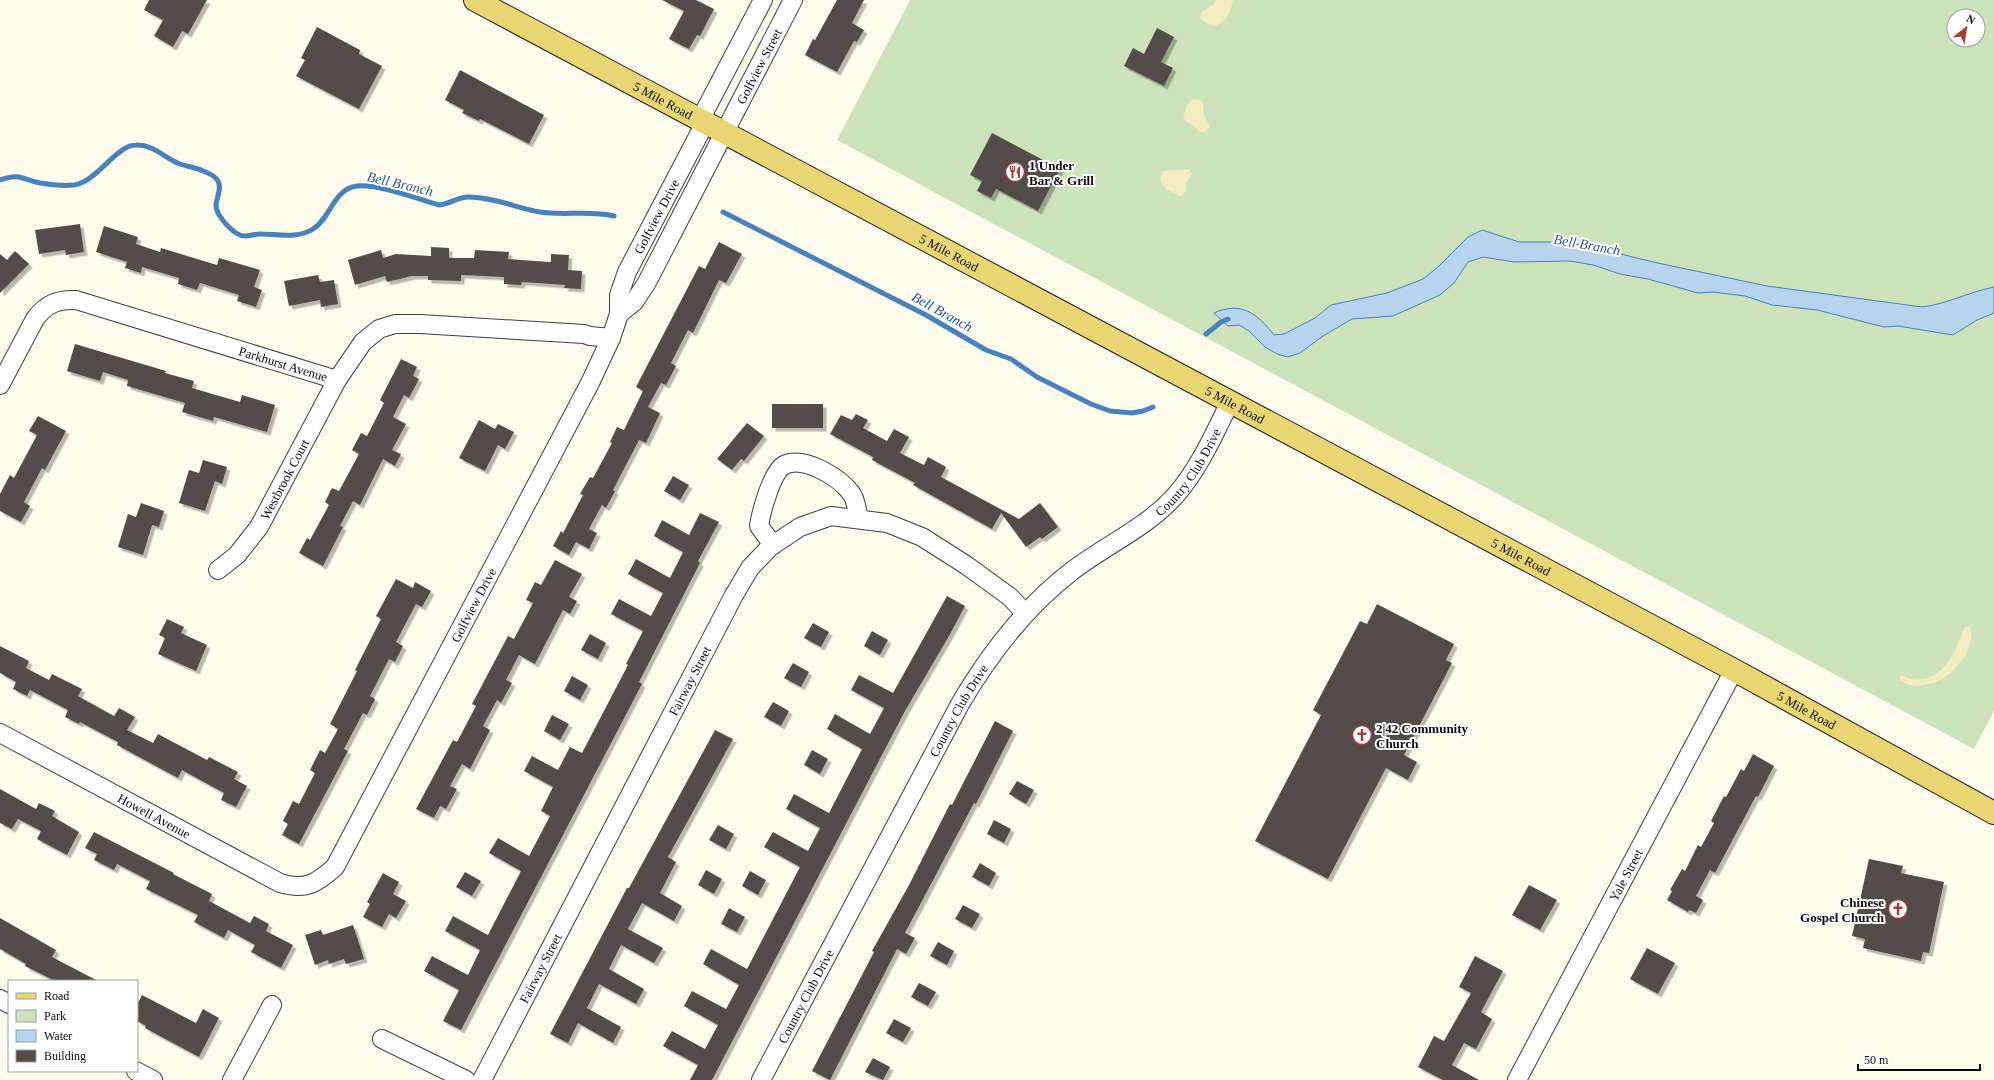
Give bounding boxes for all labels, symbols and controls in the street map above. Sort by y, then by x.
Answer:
north arrow [1946,8,1986,48]
text: N [1965,12,1977,27]
street label: Golfview Street [733,26,785,106]
street label: 5 Mile Road [631,78,696,122]
place label: 1 Under Bar & Grill [1029,158,1094,188]
restaurant icon: 1 Under Bar & Grill [1004,161,1026,183]
water label: Bell Branch [366,169,434,199]
street label: Golfview Drive [631,176,682,256]
street label: 5 Mile Road [917,230,982,274]
water label: Bell Branch [1553,232,1621,258]
water label: Bell Branch [909,289,975,335]
street label: Parkhurst Avenue [237,343,330,384]
street label: 5 Mile Road [1203,383,1268,427]
street label: Country Club Drive [1152,426,1223,519]
street label: Westbrook Court [257,436,312,522]
street label: 5 Mile Road [1489,535,1554,579]
street label: Golfview Drive [447,565,499,645]
street label: Fairway Street [665,643,714,718]
street label: Country Club Drive [926,661,991,759]
street label: 5 Mile Road [1774,688,1839,732]
place label: 2|42 Community Church [1376,721,1469,751]
church icon: 2|42 Community Church [1351,724,1373,746]
street label: Howell Avenue [115,790,193,841]
street label: Yale Street [1606,846,1646,904]
place label: Chinese Gospel Church [1800,895,1885,925]
church icon: Chinese Gospel Church [1887,898,1909,920]
street label: Fairway Street [516,931,565,1006]
street label: Country Club Drive [774,946,837,1046]
legend [8,980,138,1072]
text: Road [44,989,69,1003]
text: Park [44,1009,66,1023]
text: Water [44,1029,72,1043]
scale bar [1858,1046,1980,1072]
text: Building [44,1049,86,1063]
text: 50 m [1864,1053,1889,1067]

